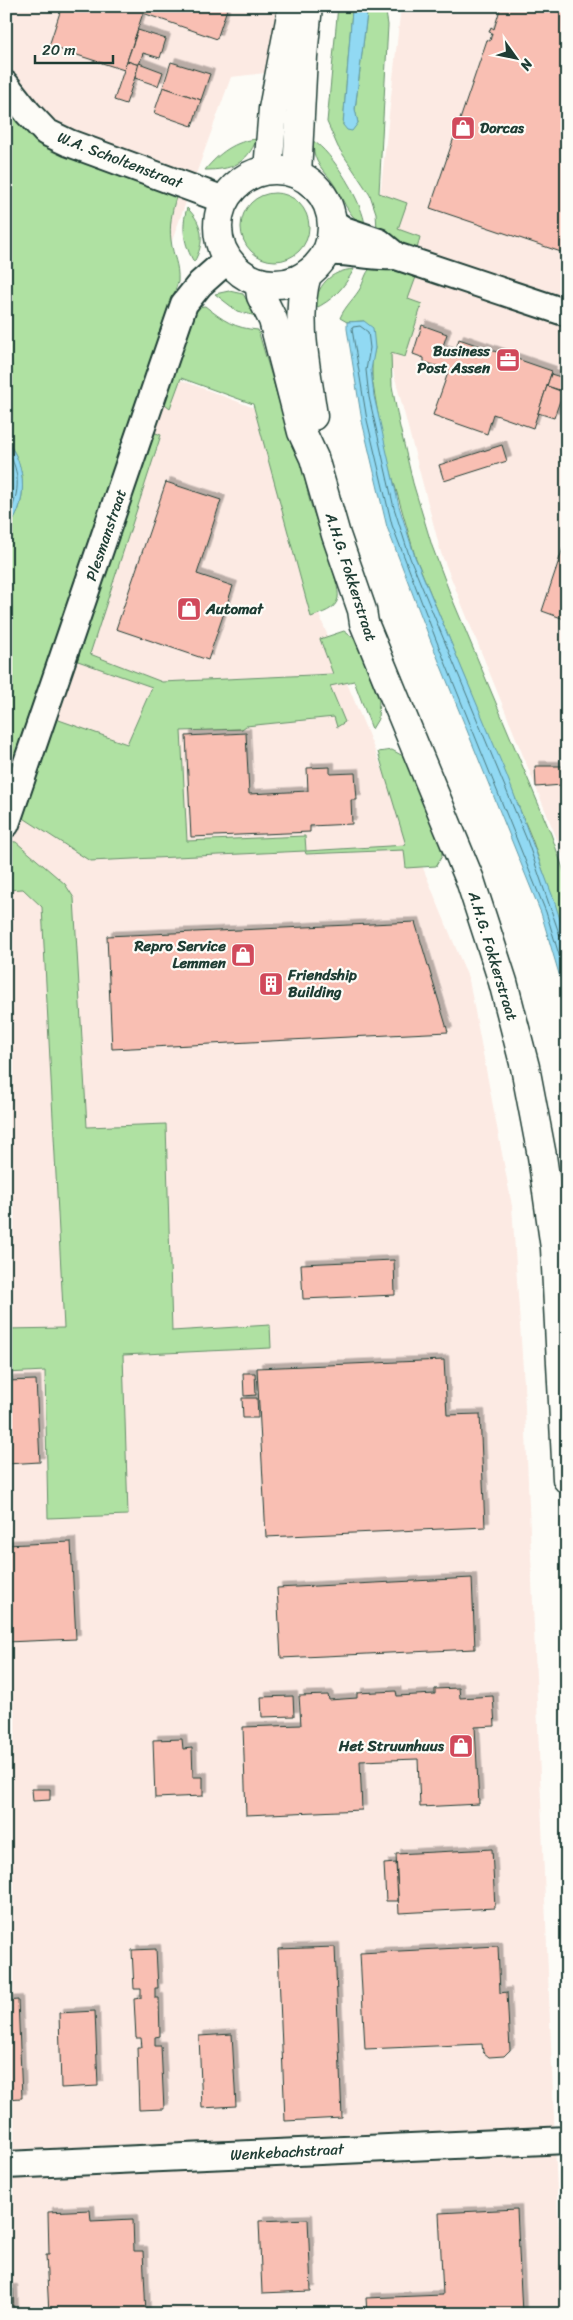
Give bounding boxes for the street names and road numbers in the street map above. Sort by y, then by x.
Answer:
street label: W.A. Scholtenstraat [54,124,187,196]
street label: Plesmanstraat [78,485,134,585]
street label: A.H.G. Fokkerstraat [318,508,384,645]
street label: A.H.G. Fokkerstraat [461,887,525,1024]
street label: Wenkebachstraat [229,2136,345,2168]

